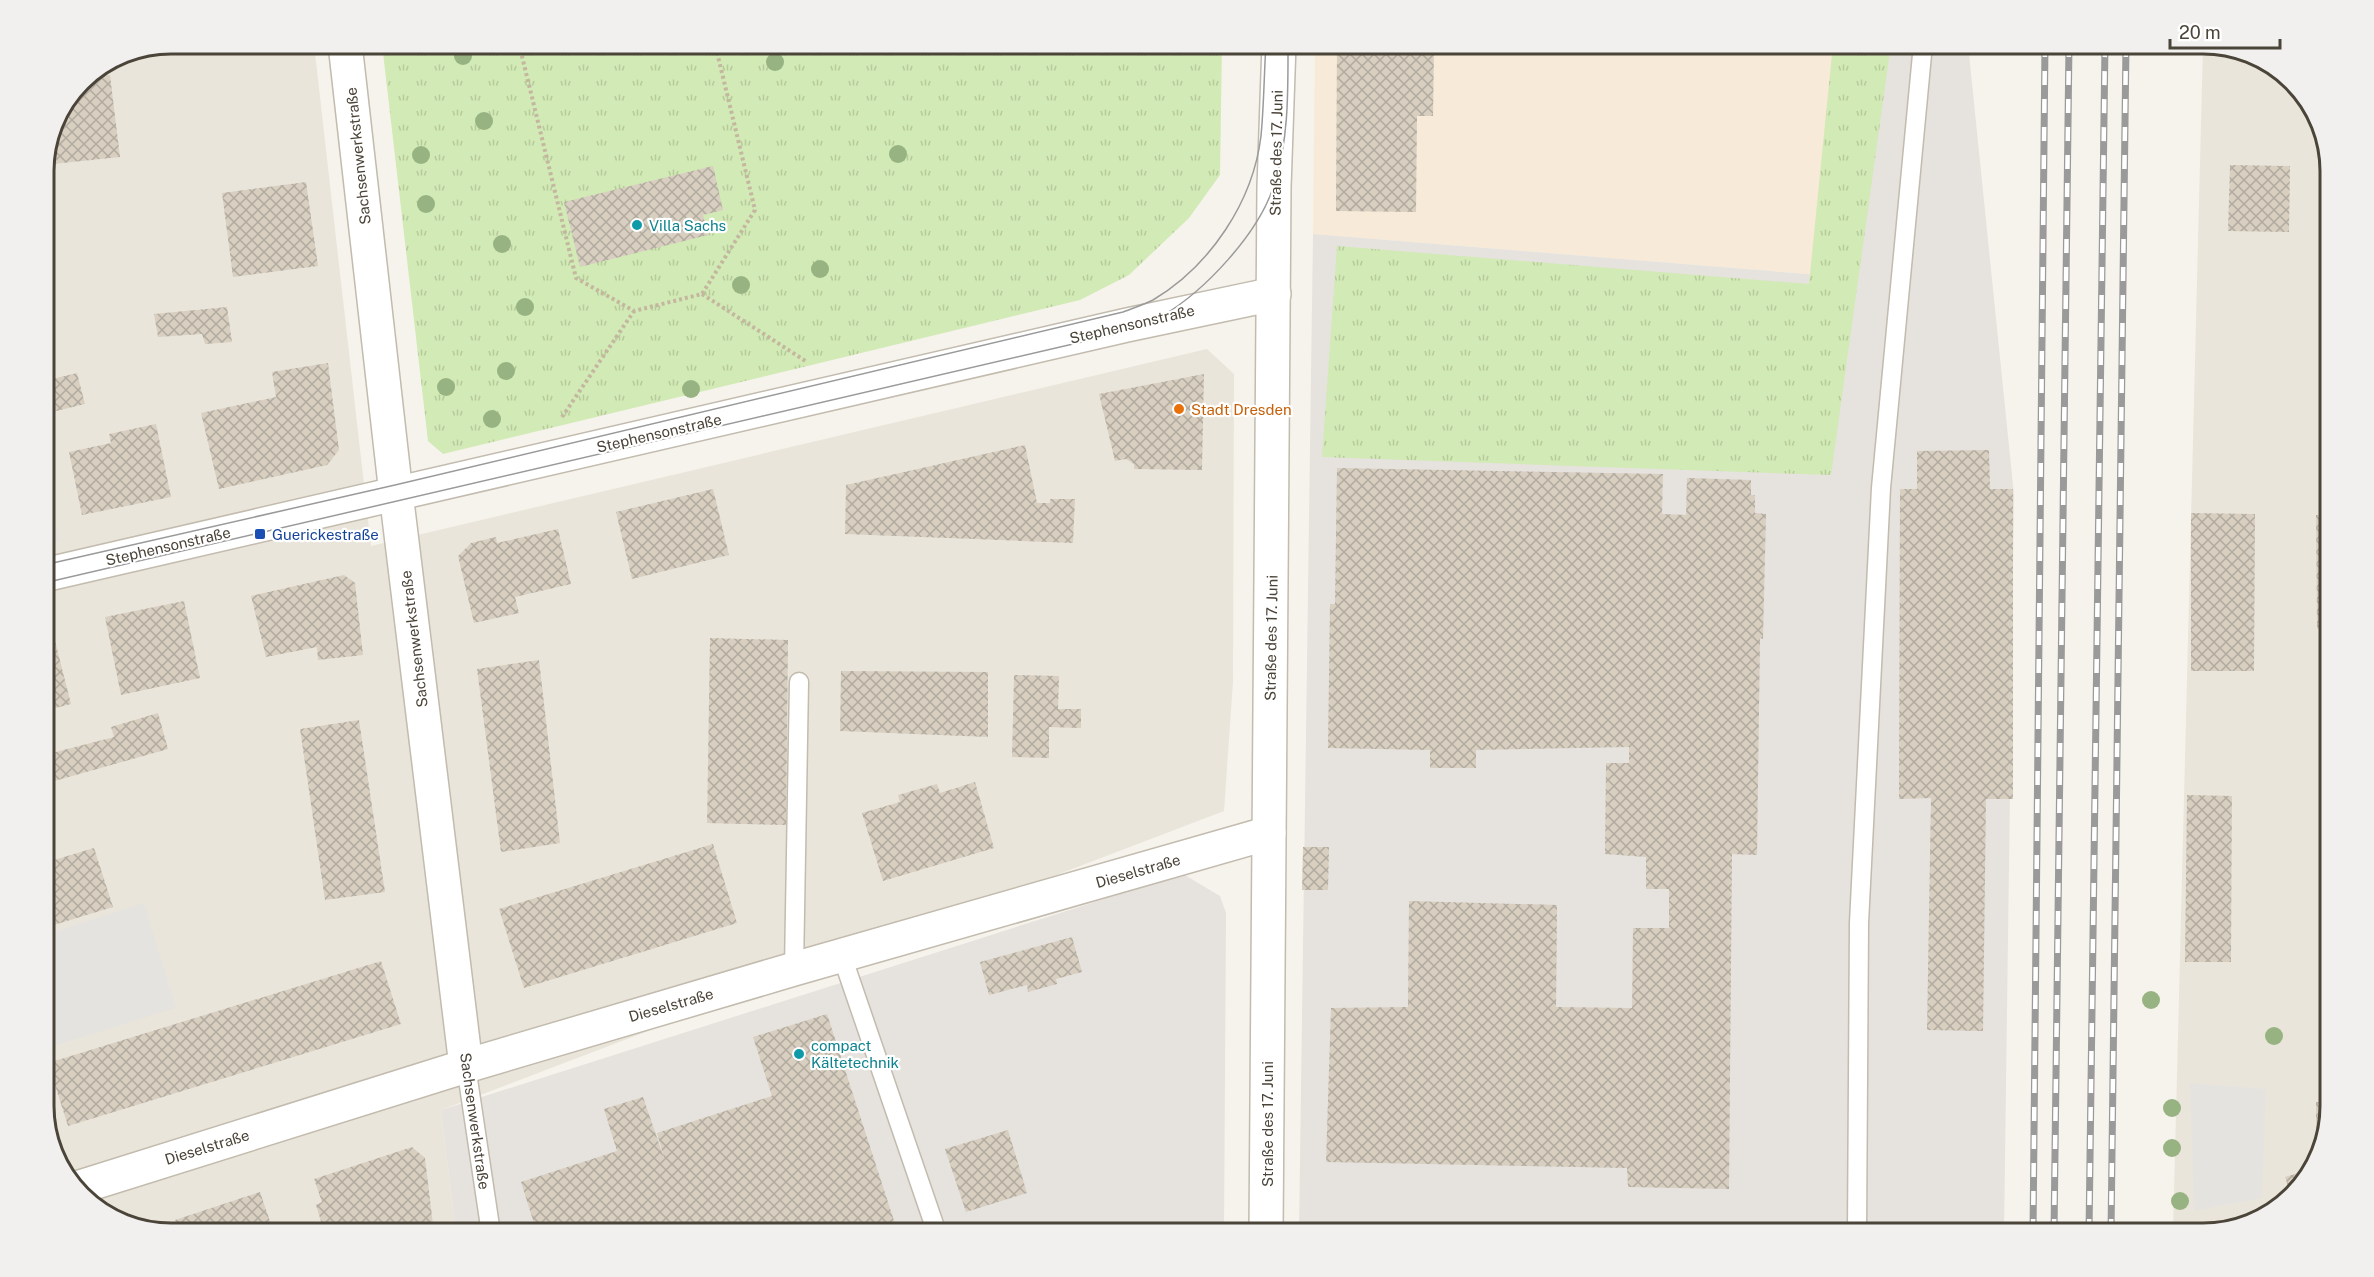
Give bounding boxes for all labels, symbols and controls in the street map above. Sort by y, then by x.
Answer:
scale bar [2170,12,2280,50]
text: 20 m [2179,22,2221,43]
street label: Sachsenwerkstraße [342,86,374,226]
street label: Straße des 17. Juni [1266,90,1286,216]
place label: Villa Sachs [649,217,726,234]
marker: Villa Sachs [630,218,644,232]
street label: Stephensonstraße [1068,301,1196,347]
place label: Stadt Dresden [1191,401,1292,418]
marker: Stadt Dresden [1172,402,1186,416]
street label: Stephensonstraße [595,410,723,456]
street label: Stephensonstraße [104,523,232,569]
place label: Guerickestraße [272,526,379,543]
marker: Guerickestraße [253,527,267,541]
street label: Sachsenwerkstraße [397,569,431,709]
street label: Straße des 17. Juni [1261,575,1281,701]
street label: Dieselstraße [1094,851,1182,891]
street label: Dieselstraße [627,985,715,1025]
place label: compact Kältetechnik [811,1037,899,1071]
marker: compact Kältetechnik [792,1047,806,1061]
street label: Sachsenwerkstraße [457,1051,493,1191]
street label: Straße des 17. Juni [1259,1061,1276,1187]
street label: Dieselstraße [163,1126,251,1168]

